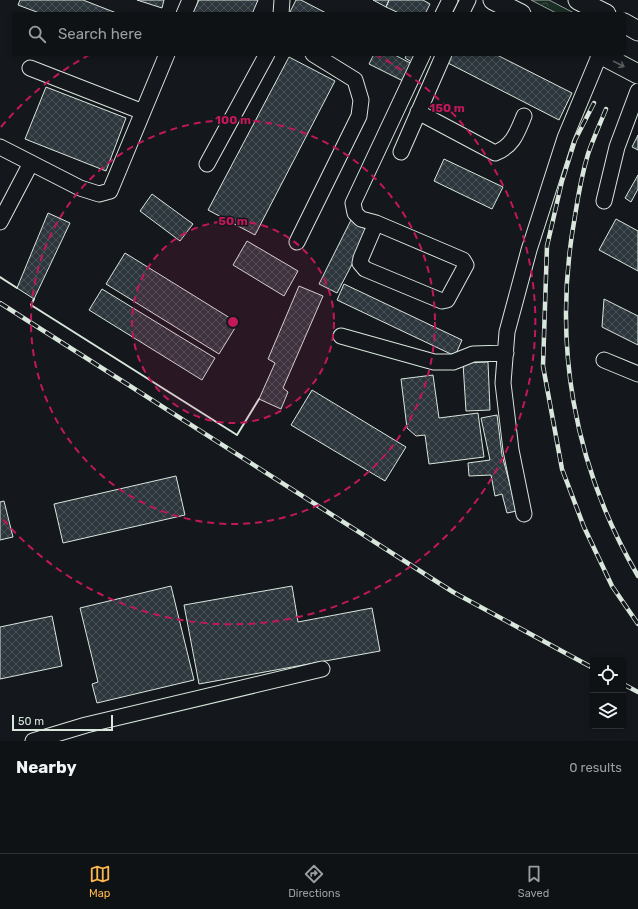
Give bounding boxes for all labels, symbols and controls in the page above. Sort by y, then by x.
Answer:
search box [12,12,626,56]
icon: search [26,23,48,45]
text: Search here [58,25,142,43]
one-way arrow [613,61,625,68]
text: 150 m [429,101,465,115]
text: 100 m [215,113,251,127]
text: 50 m [218,214,248,228]
centre of rings [226,315,240,329]
map controls [590,657,626,729]
button: locate [590,657,626,693]
button: layers [590,693,626,729]
scale bar [12,713,113,732]
text: 50 m [18,715,44,728]
text: Nearby [16,757,77,777]
text: 0 results [569,760,622,775]
tab: Map [89,863,111,900]
tab: Directions [288,863,340,900]
tab: Saved [518,863,549,900]

